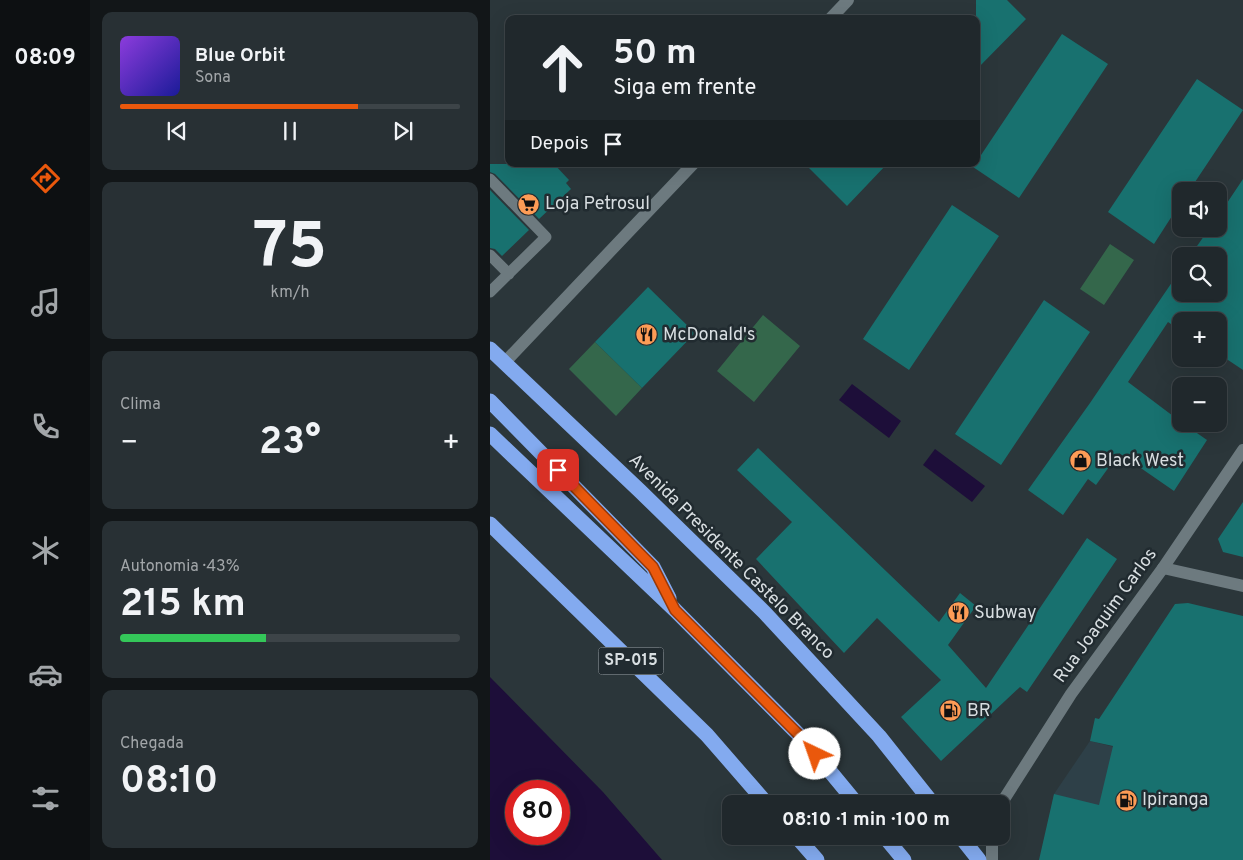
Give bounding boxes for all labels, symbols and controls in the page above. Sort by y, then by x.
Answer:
text: 50 m [613,32,697,76]
icon: ahead [530,35,595,100]
text: Blue Orbit [195,44,285,68]
text: 08:09 [14,45,76,72]
text: Sona [195,68,231,88]
text: Siga em frente [613,75,756,102]
icon: previous [163,117,191,145]
icon: pause [276,117,304,145]
icon: next [389,117,417,145]
icon: arrive [599,130,627,158]
text: Depois [530,132,589,156]
icon: directions [28,161,63,196]
map controls [1172,182,1227,432]
button: sound [1172,182,1227,237]
supermarket icon: Loja Petrosul [517,192,541,216]
place label: Loja Petrosul [545,193,650,216]
text: 75 [253,209,327,291]
button: search [1172,247,1227,302]
text: km/h [271,283,309,303]
icon: music [28,285,63,320]
button: + [1172,312,1227,367]
restaurant icon: McDonald's [635,323,659,347]
place label: McDonald's [663,324,755,347]
button: − [1172,377,1227,432]
text: Clima [120,395,161,415]
icon: phone [28,409,63,444]
text: 23° [259,419,321,468]
text: − [120,426,138,462]
text: + [442,426,460,462]
pin [537,449,579,491]
street label: Avenida Presidente Castelo Branco [623,449,839,665]
shop icon: Black West [1068,449,1092,473]
place label: Black West [1096,450,1184,473]
icon: arrive [544,456,572,484]
icon: climate [28,533,63,568]
street label: Rua Joaquim Carlos [1049,544,1163,688]
text: Autonomia · 43% [120,557,240,577]
text: 215 km [120,581,246,630]
restaurant icon: Subway [946,601,970,625]
place label: Subway [974,602,1037,625]
road number: SP-015 [598,648,664,674]
icon: car [28,657,63,692]
fuel station icon: BR [939,699,963,723]
place label: BR [967,700,991,723]
position arrow [788,727,840,779]
text: Chegada [120,734,184,754]
text: 08:10 [120,758,218,807]
speed limit sign: 80 [505,780,570,845]
icon: filters [28,781,63,816]
fuel station icon: Ipiranga [1114,788,1138,812]
place label: Ipiranga [1142,789,1208,812]
text: 08:10 · 1 min · 100 m [782,808,950,832]

